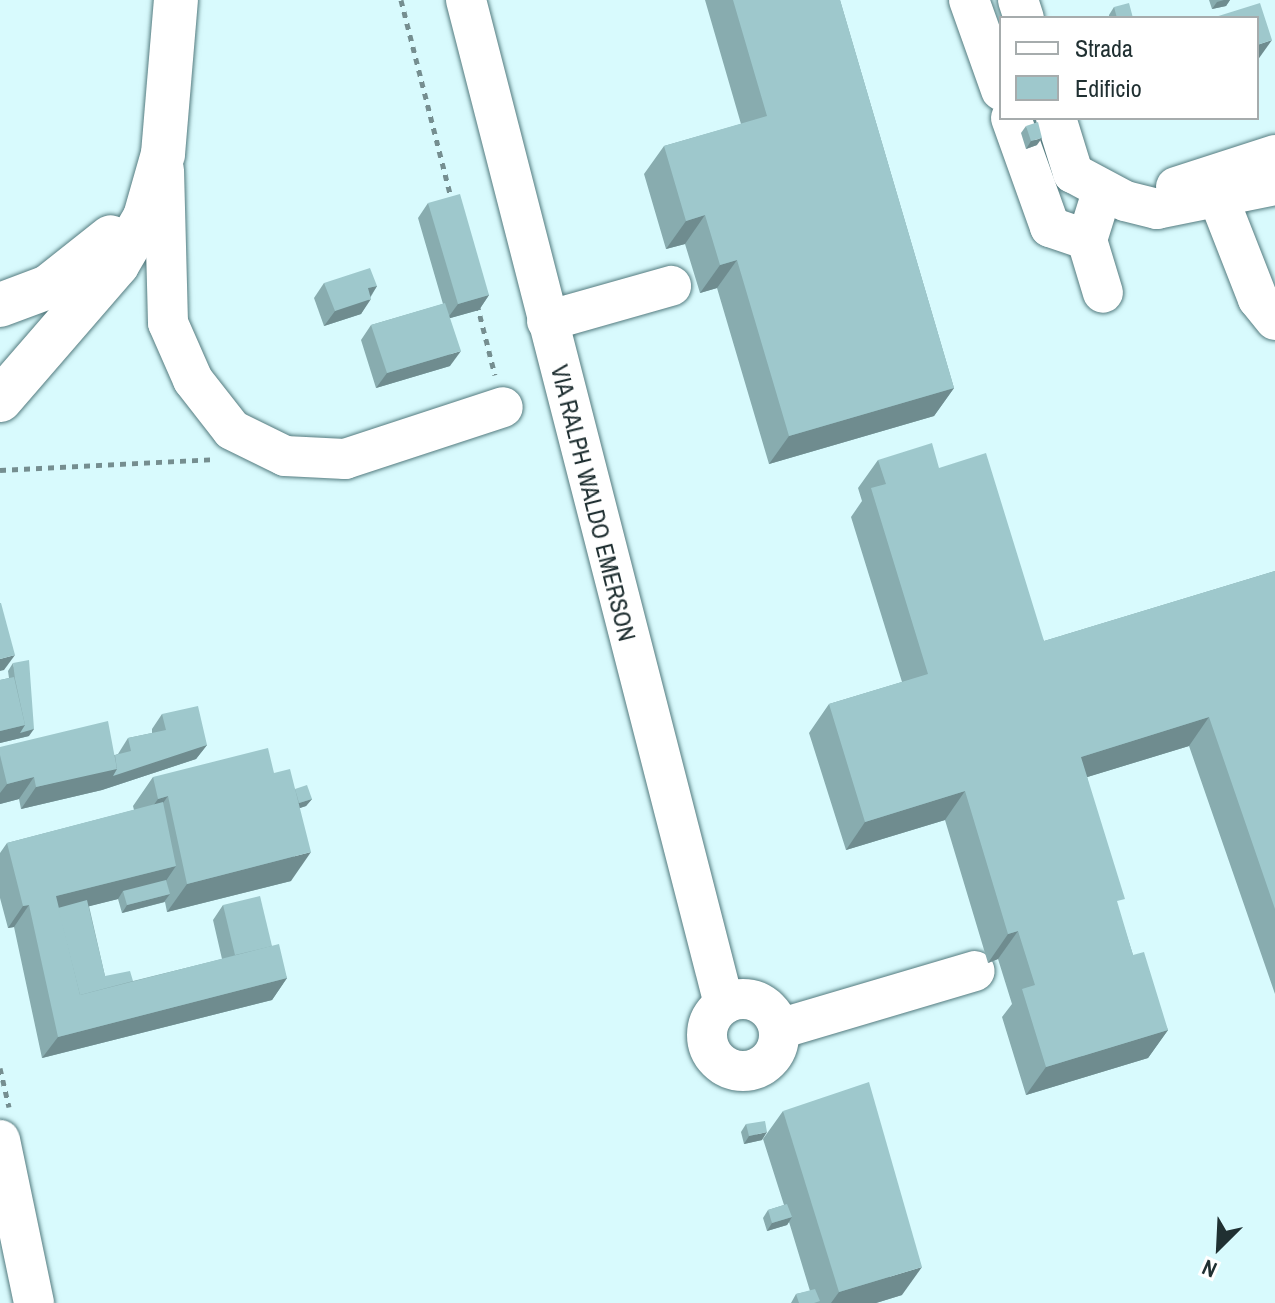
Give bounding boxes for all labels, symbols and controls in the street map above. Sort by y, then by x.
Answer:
legend [999,16,1259,120]
text: Strada [1075,32,1133,64]
text: Edificio [1075,72,1142,104]
street label: VIA RALPH WALDO EMERSON [545,361,641,645]
north arrow [1179,1207,1259,1287]
text: N [1197,1253,1221,1285]

